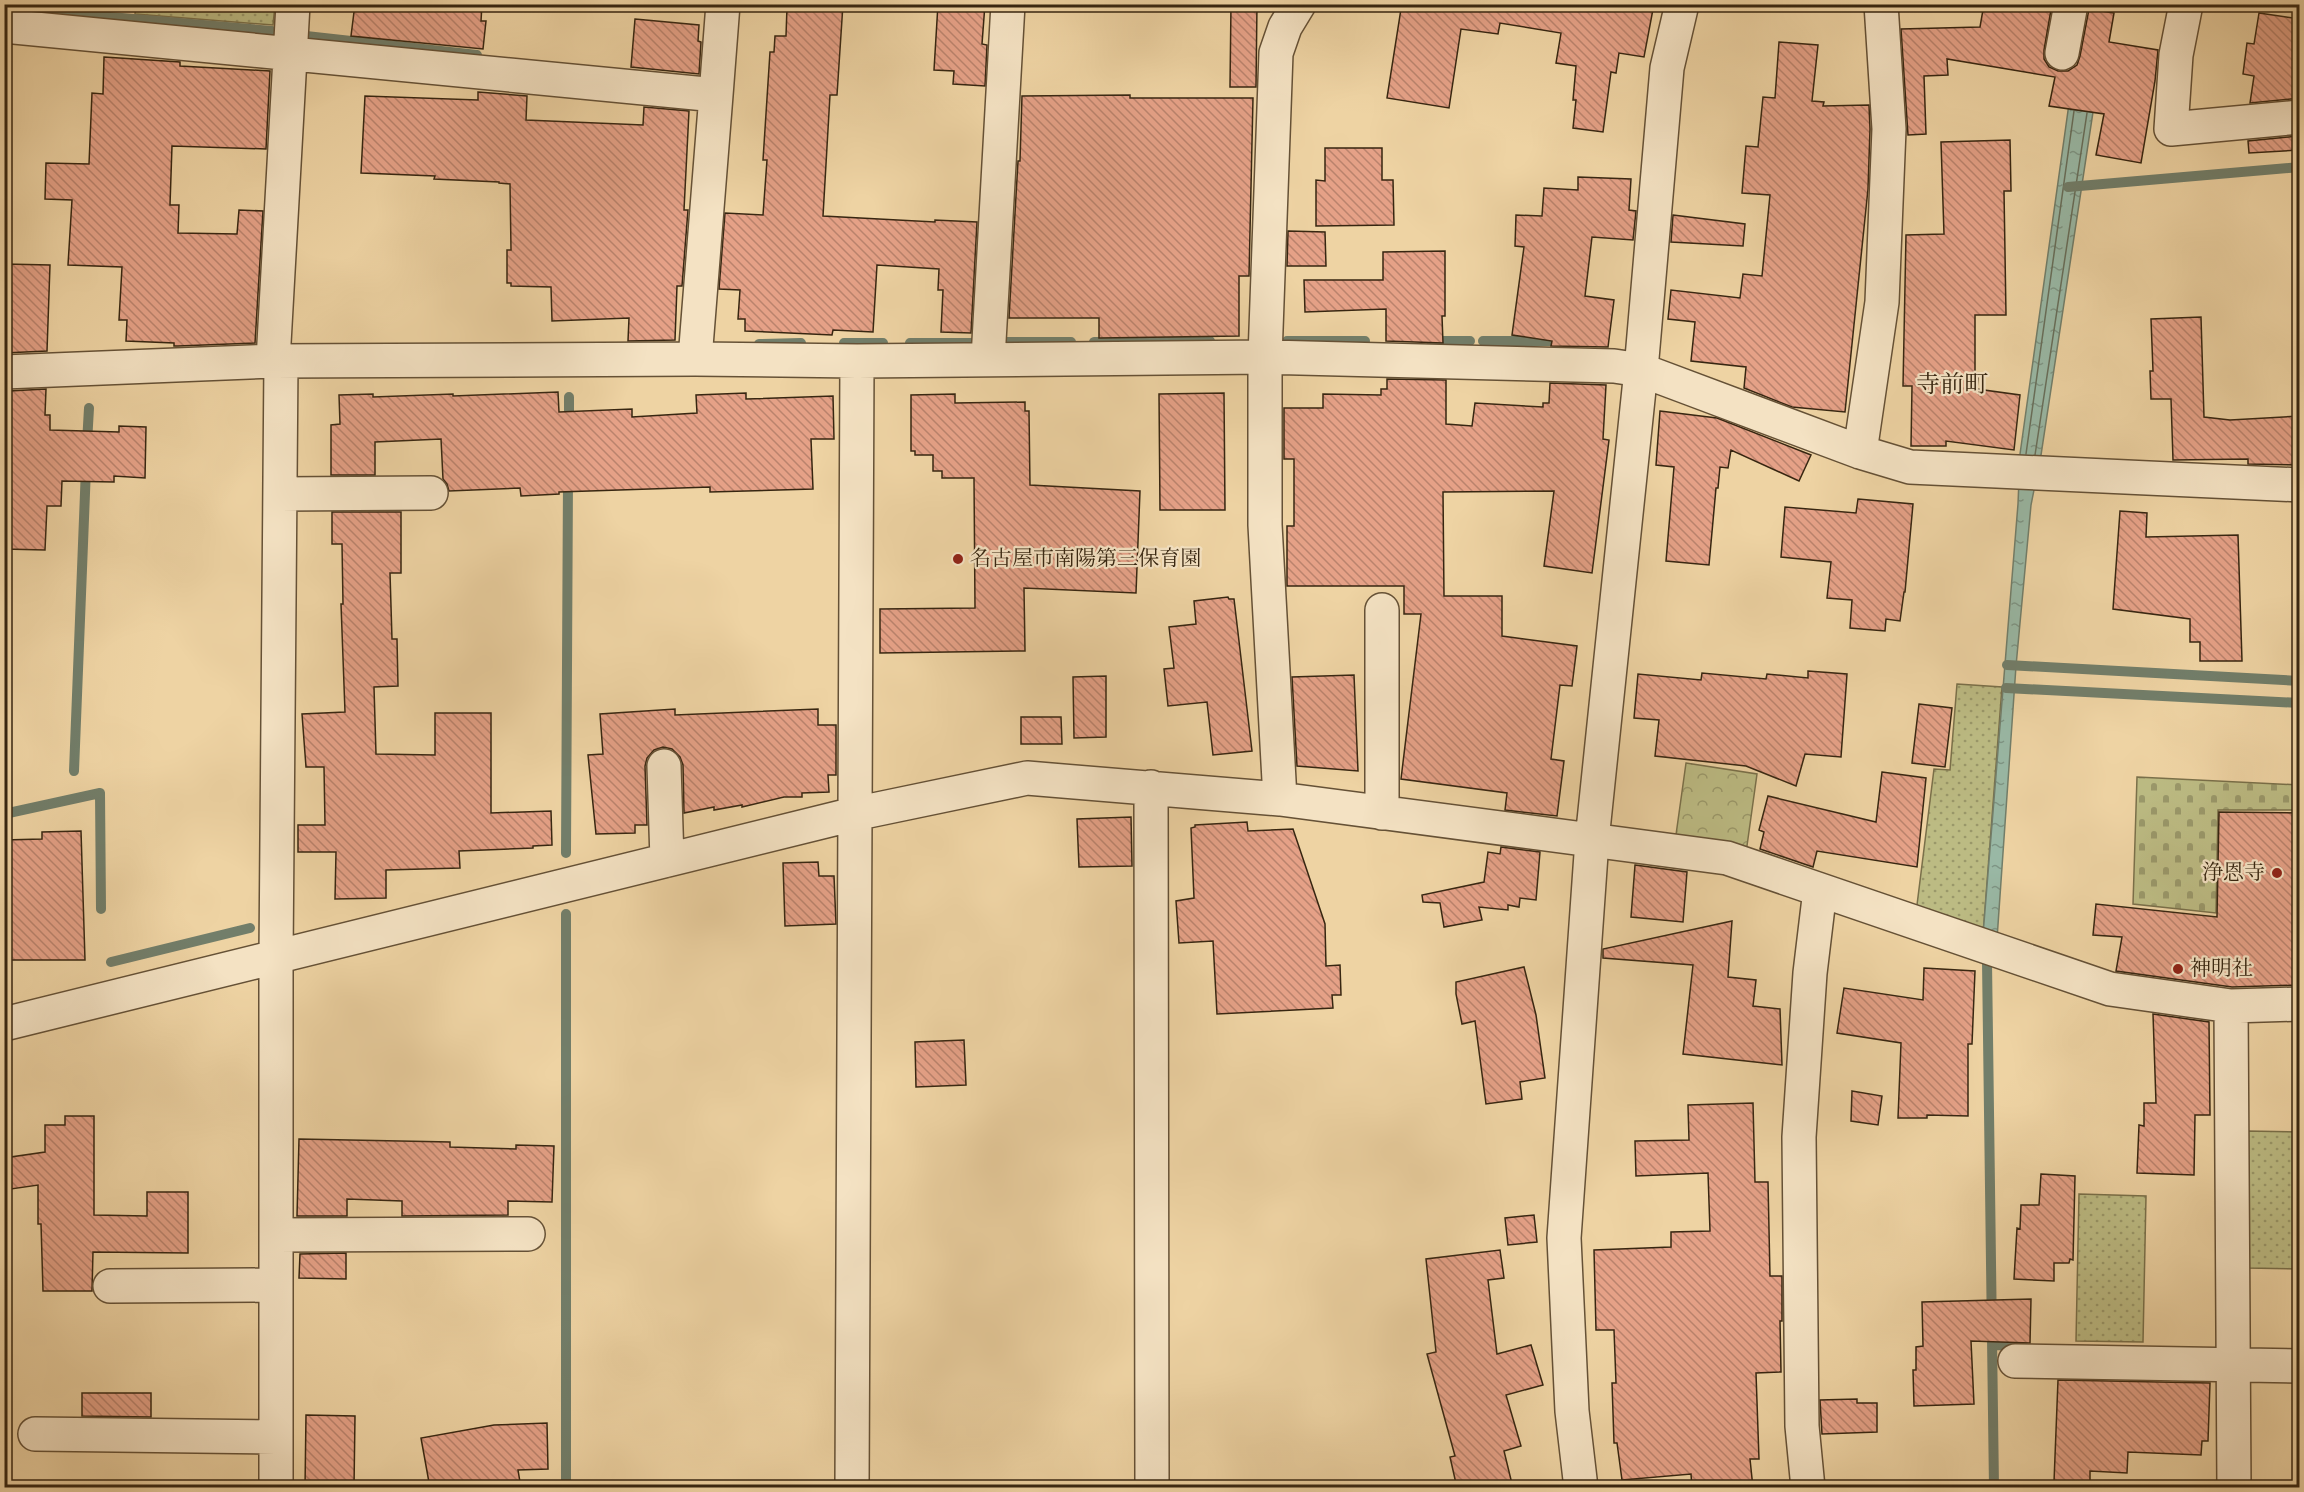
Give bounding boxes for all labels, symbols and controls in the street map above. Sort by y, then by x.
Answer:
district label: 寺前町 [1916,369,1988,403]
place label: 名古屋市南陽第三保育園 [970,545,1201,574]
marker: 名古屋市南陽第三保育園 [951,552,965,566]
place label: 浄恩寺 [2202,859,2265,888]
marker: 浄恩寺 [2270,866,2284,880]
place label: 神明社 [2190,955,2253,984]
marker: 神明社 [2171,962,2185,976]

